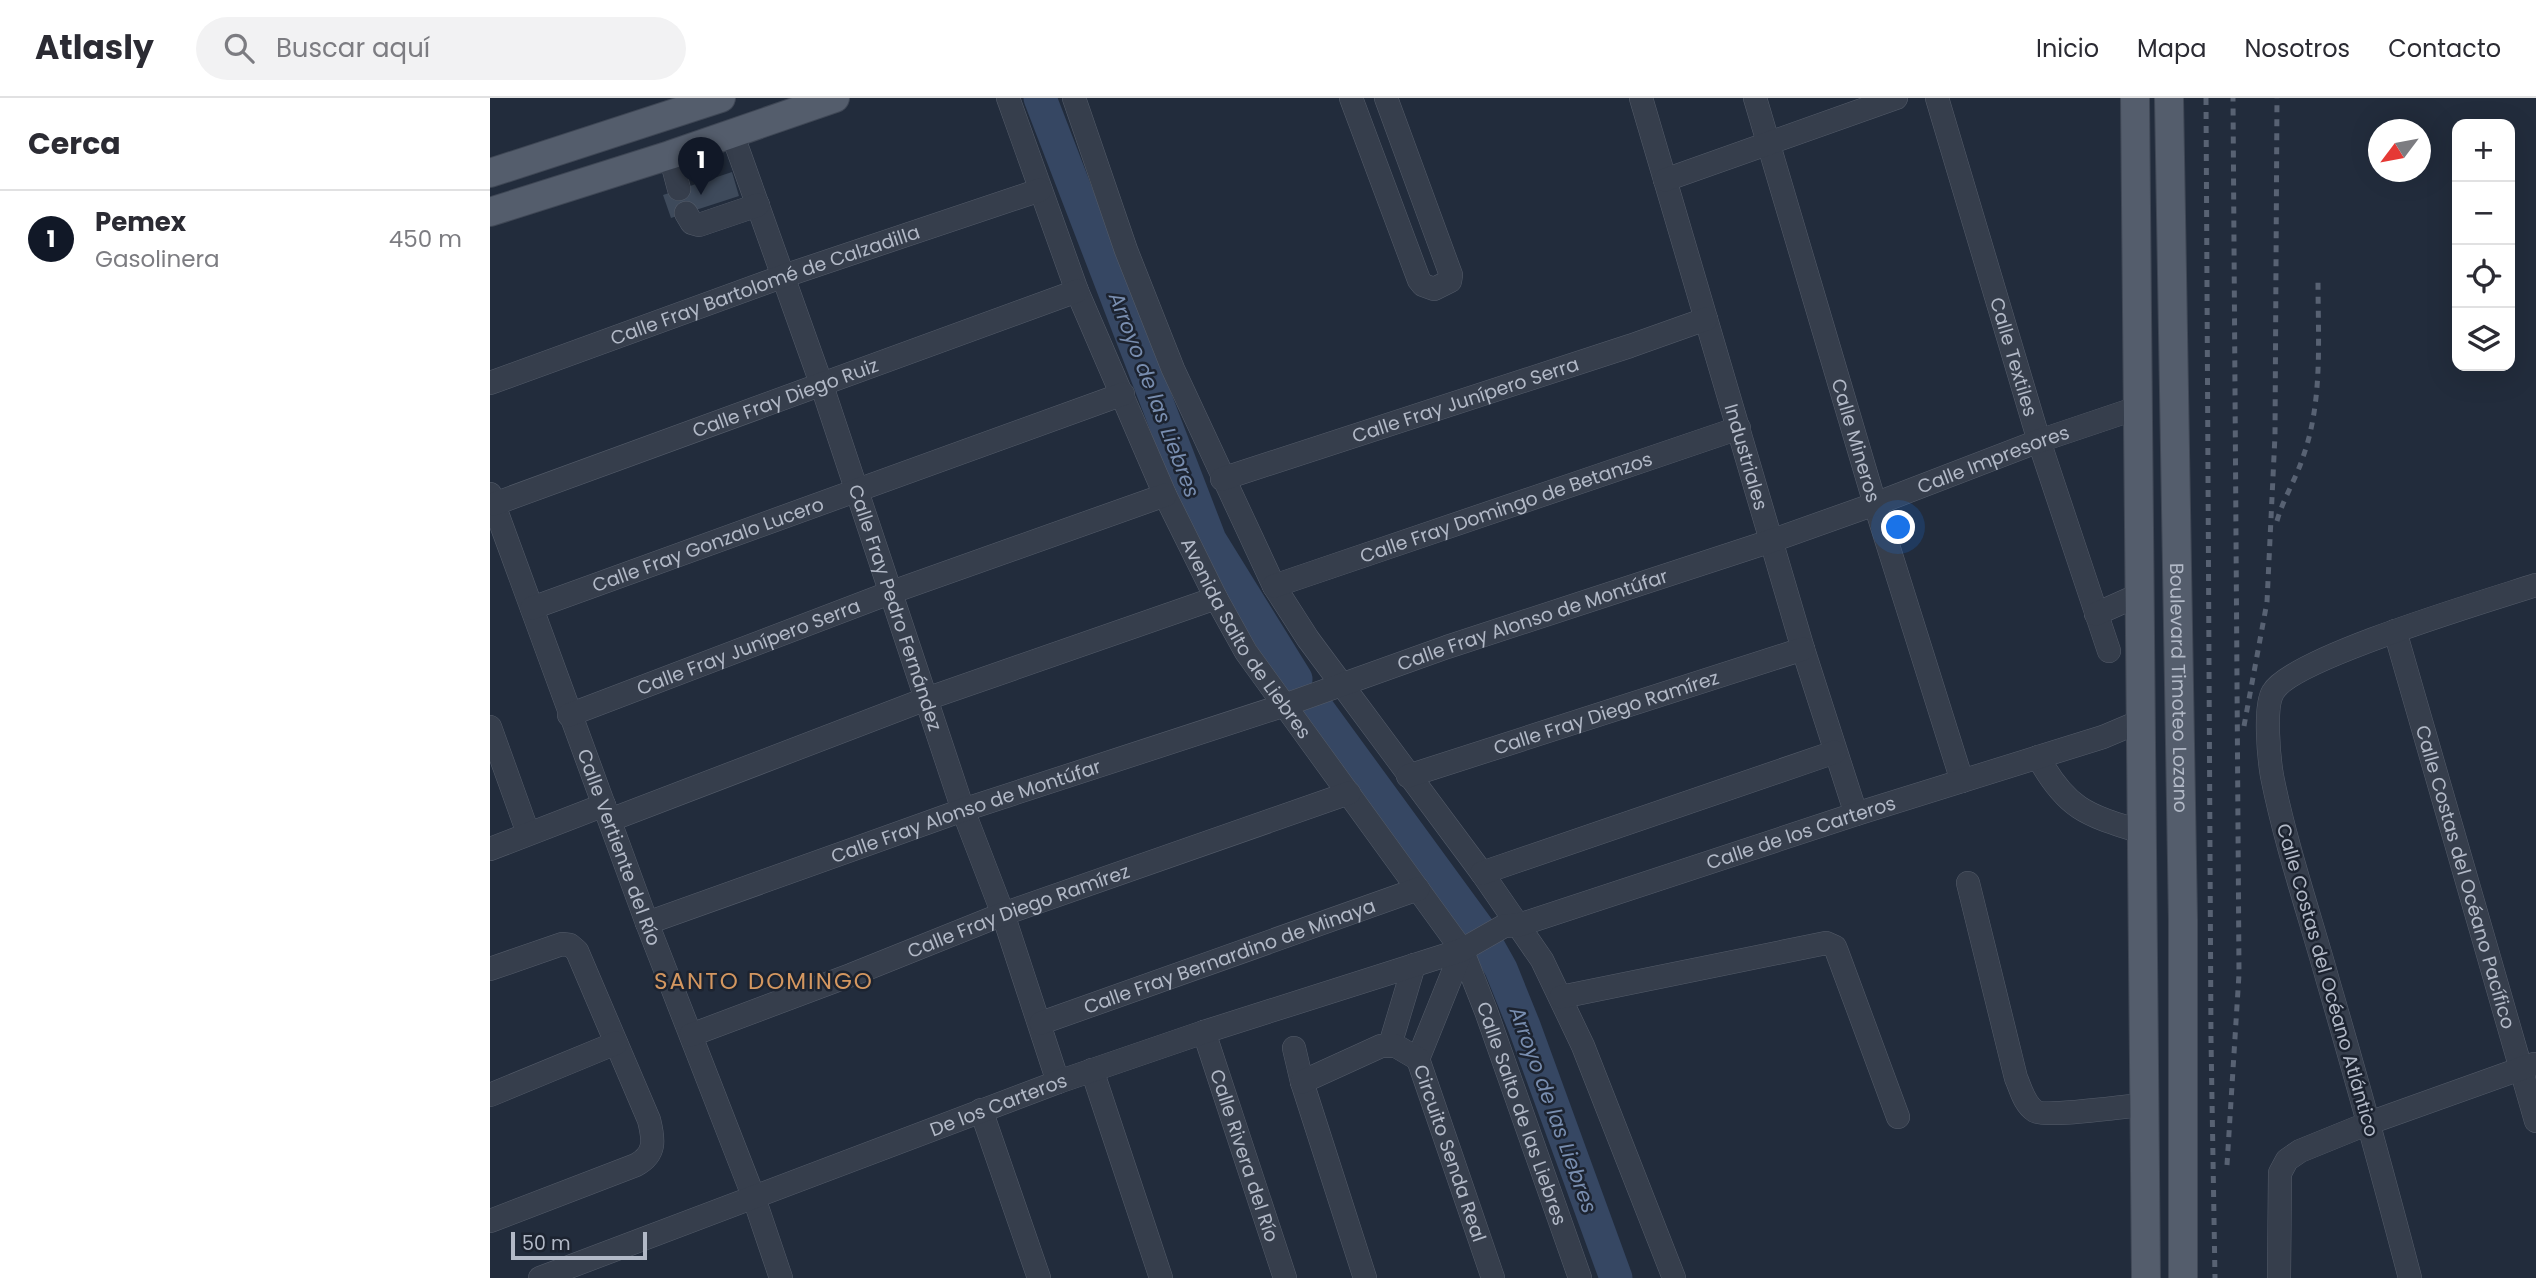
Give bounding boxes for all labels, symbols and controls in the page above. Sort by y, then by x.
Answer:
search box [196,17,686,80]
text: Atlasly [35,24,154,71]
icon: search [220,29,258,67]
text: Buscar aquí [276,30,430,66]
text: Inicio [2036,32,2099,65]
text: Mapa [2137,32,2206,65]
text: Nosotros [2244,32,2350,65]
text: Contacto [2388,32,2501,65]
north arrow [2368,119,2431,182]
map controls [2452,119,2515,371]
button: + [2452,119,2515,182]
text: Cerca [28,122,121,165]
pin: 1 [678,137,724,195]
button: − [2452,182,2515,245]
text: Pemex [95,204,186,240]
street label: Calle Fray Bartolomé de Calzadilla [607,218,923,352]
text: 1 [47,223,55,255]
text: 450 m [389,223,462,255]
text: Gasolinera [95,243,220,275]
button: locate [2452,245,2515,308]
water label: Arroyo de las Liebres [1101,287,1207,502]
street label: Calle Textiles [1983,294,2044,420]
button: layers [2452,308,2515,371]
street label: Calle Fray Junípero Serra [1349,351,1582,450]
street label: Calle Fray Diego Ruiz [689,352,882,444]
street label: Calle Mineros [1825,375,1887,506]
street label: Industriales [1718,400,1774,513]
street label: Calle Impresores [1913,419,2073,501]
street label: Calle Fray Domingo de Betanzos [1356,445,1656,570]
street label: Calle Fray Pedro Fernández [842,481,949,734]
street label: Calle Fray Gonzalo Lucero [588,490,828,599]
your location [1881,510,1915,544]
street label: Avenida Salto de Liebres [1174,533,1318,744]
street label: Calle Fray Alonso de Montúfar [1393,563,1671,678]
street label: Boulevard Timoteo Lozano [2163,563,2194,813]
street label: Calle Fray Junípero Serra [633,592,864,702]
street label: Calle Fray Diego Ramírez [1490,664,1722,762]
street label: Calle Costas del Océano Pacífico [2409,722,2522,1032]
street label: Calle Vertiente del Río [570,745,667,950]
street label: Calle Fray Alonso de Montúfar [827,753,1105,870]
street label: Calle de los Carteros [1703,789,1899,876]
street label: Calle Costas del Océano Atlántico [2270,820,2385,1140]
street label: Calle Fray Diego Ramírez [903,858,1133,965]
street label: Calle Fray Bernardino de Minaya [1080,892,1379,1021]
district label: SANTO DOMINGO [654,965,874,997]
street label: Calle Salto de las Liebres [1470,998,1573,1229]
water label: Arroyo de las Liebres [1502,1001,1604,1217]
street label: Circuito Senda Real [1407,1061,1493,1246]
street label: Calle Rivera del Río [1203,1066,1285,1245]
street label: De los Carteros [926,1067,1071,1143]
scale bar [511,1229,648,1261]
text: 50 m [522,1230,571,1257]

